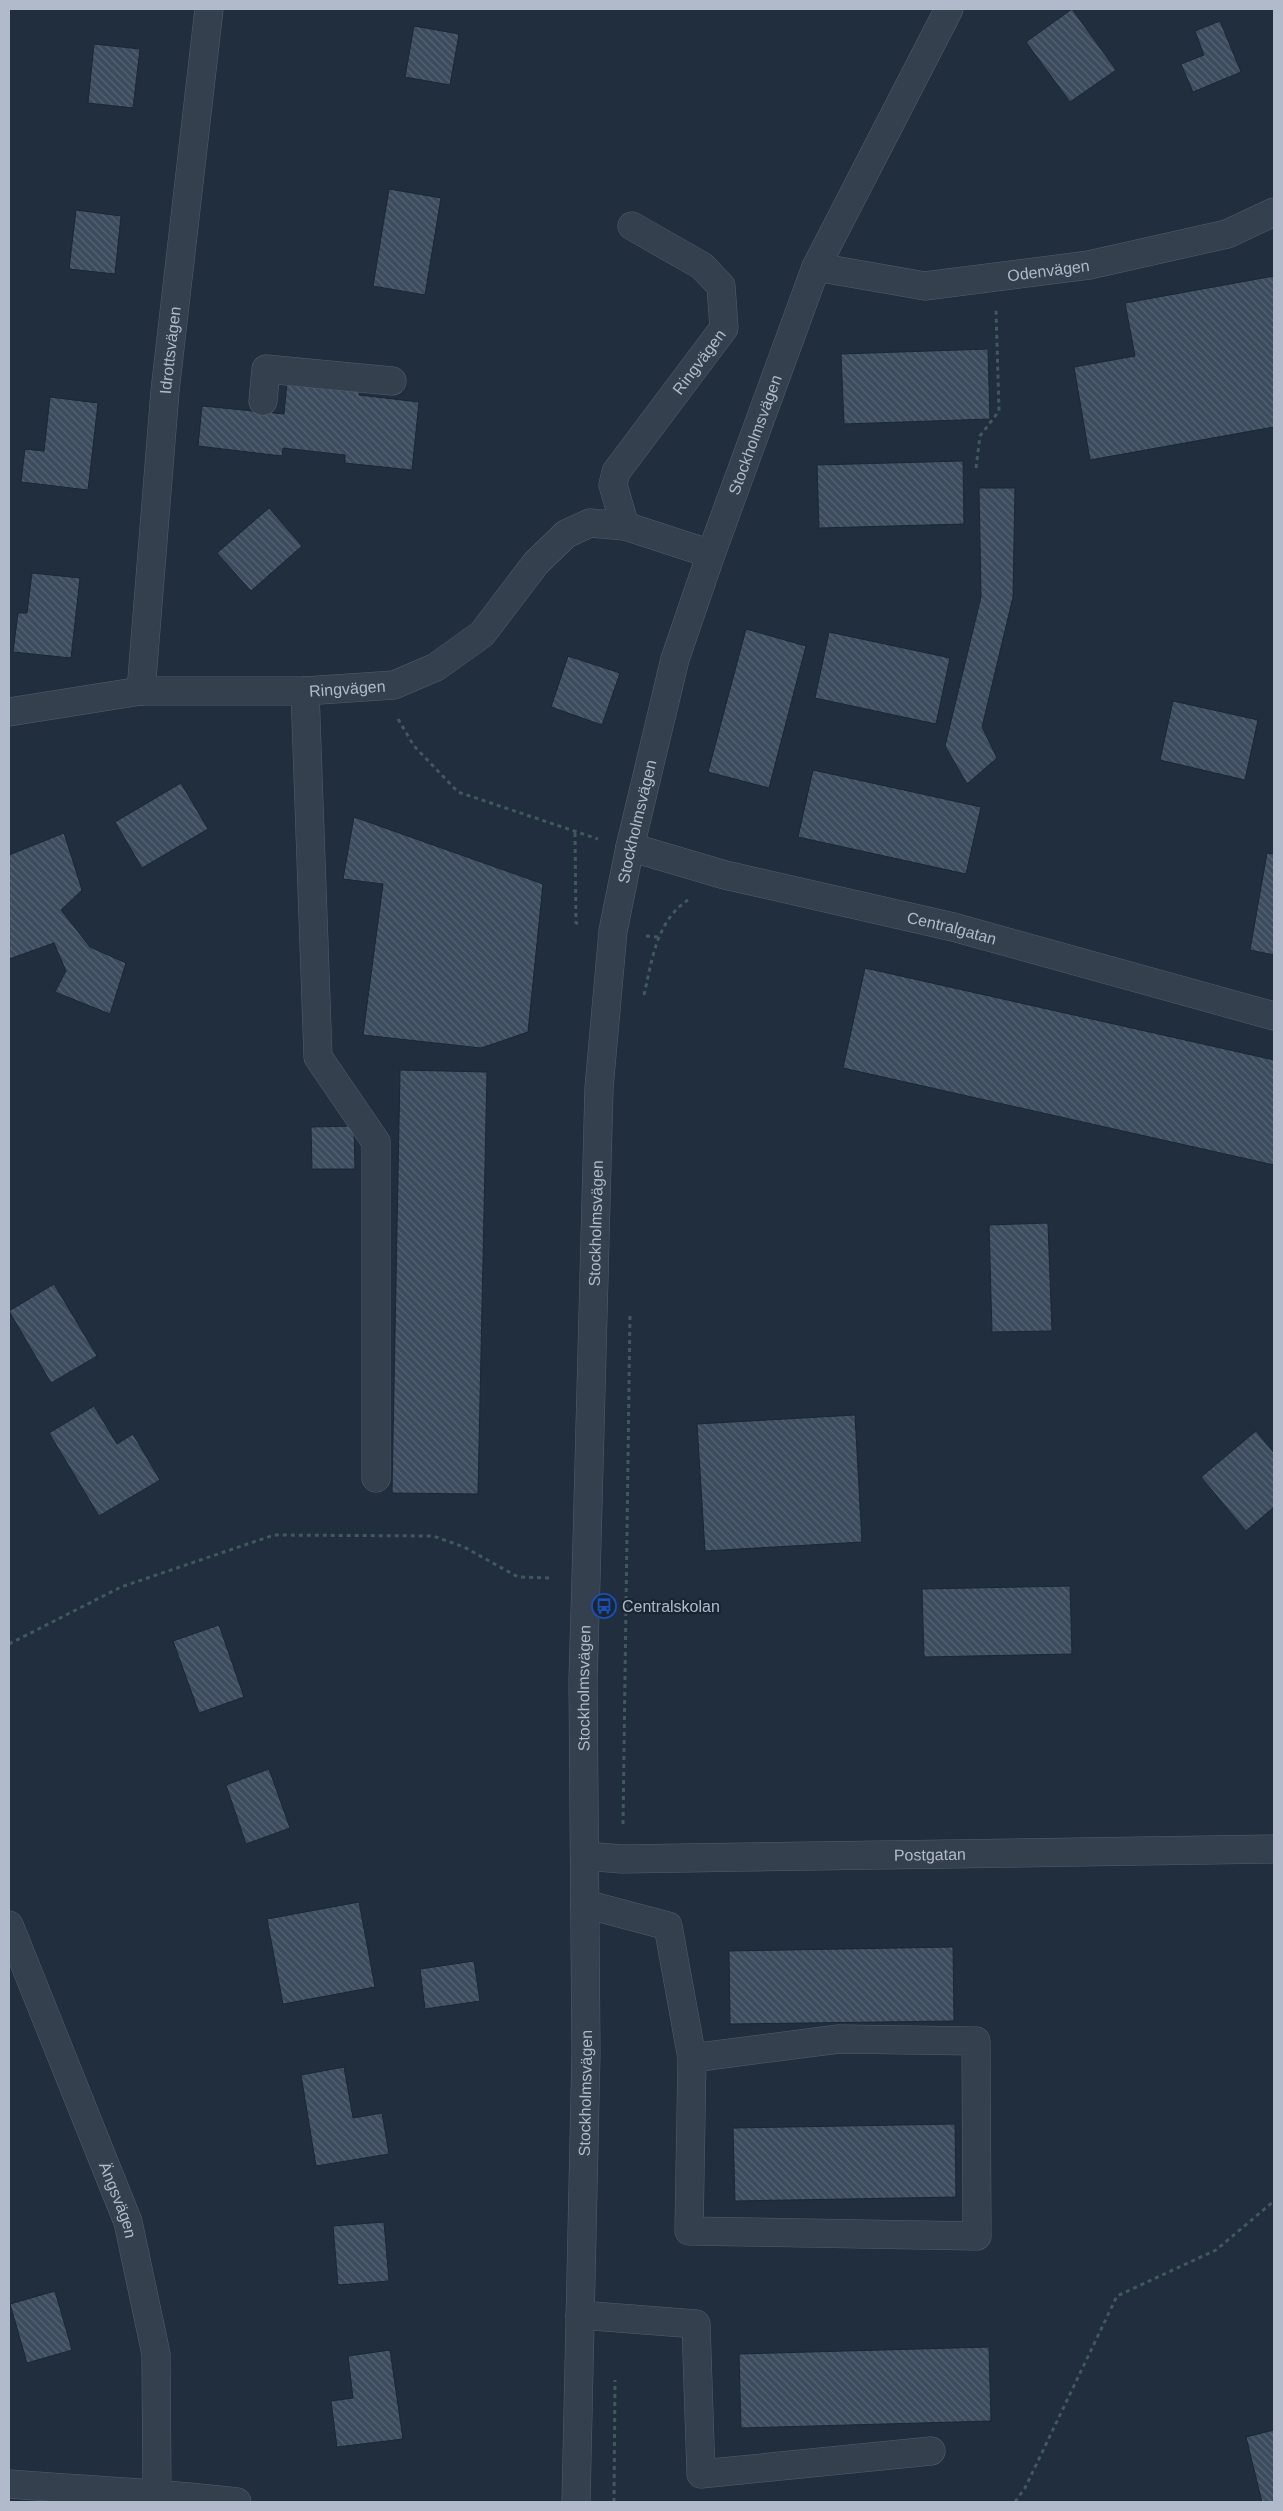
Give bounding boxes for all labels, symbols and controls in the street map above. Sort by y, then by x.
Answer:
street label: Odenvägen [1006,257,1091,284]
street label: Idrottsvägen [157,306,184,395]
street label: Ringvägen [669,326,729,398]
street label: Stockholmsvägen [725,373,785,497]
street label: Ringvägen [309,678,386,700]
street label: Stockholmsvägen [615,758,660,885]
street label: Centralgatan [905,909,998,948]
street label: Stockholmsvägen [586,1160,606,1287]
bus stop icon: Centralskolan [591,1593,617,1619]
place label: Centralskolan [622,1598,720,1615]
street label: Stockholmsvägen [575,1625,594,1751]
street label: Postgatan [894,1846,966,1864]
street label: Stockholmsvägen [576,2030,595,2156]
street label: Ängsvägen [96,2160,139,2240]

